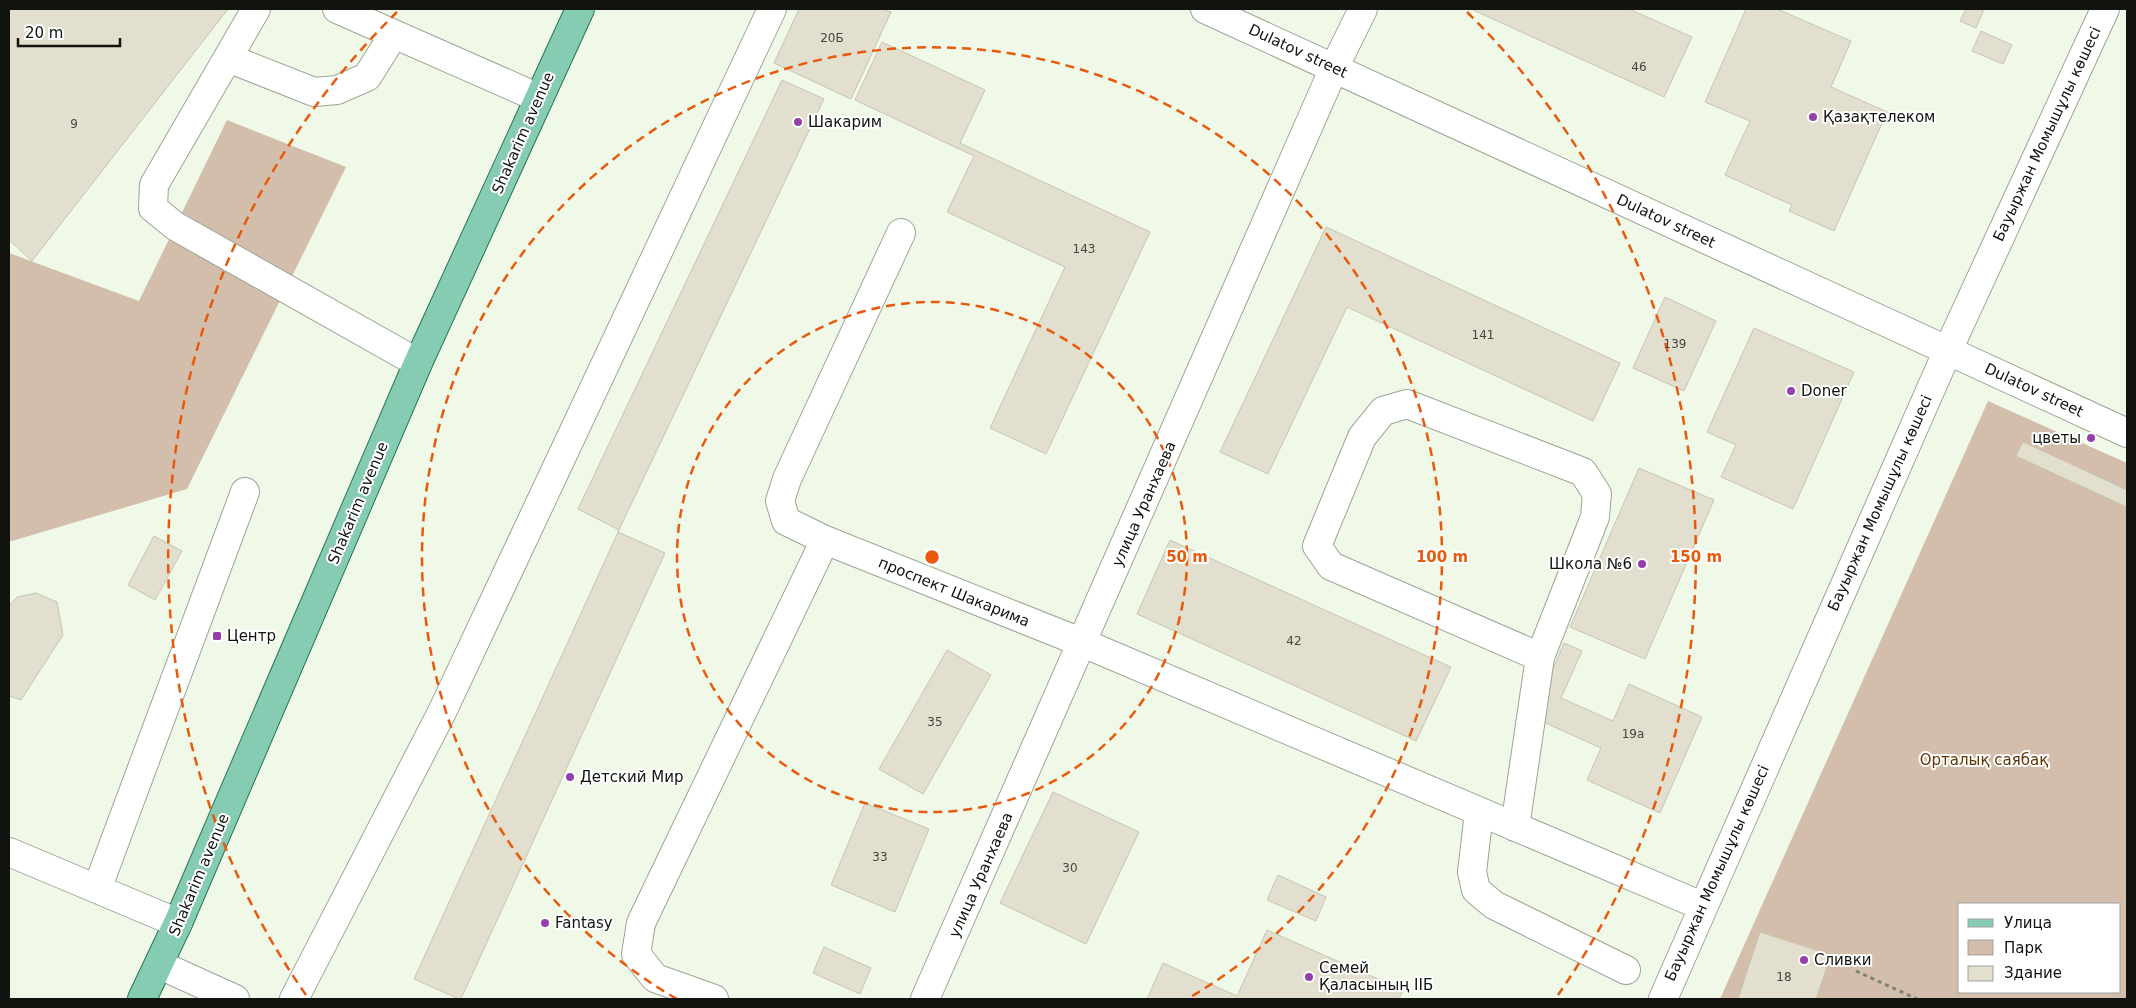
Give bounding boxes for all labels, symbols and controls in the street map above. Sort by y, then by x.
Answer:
scale bar [18,15,120,47]
street label: Dulatov street [1246,20,1350,82]
text: 20 m [25,24,63,42]
street label: Бауыржан Момышұлы көшесі [1989,24,2105,244]
house number: 20Б [820,31,844,45]
house number: 46 [1631,60,1647,74]
street label: Shakarim avenue [488,69,558,197]
place label: Қазақтелеком [1823,108,1935,126]
marker: Қазақтелеком [1807,111,1819,123]
place label: Шакарим [808,113,882,131]
marker: Шакарим [792,116,804,128]
house number: 9 [70,117,78,131]
street label: Dulatov street [1614,190,1718,252]
house number: 143 [1073,242,1095,256]
house number: 141 [1472,328,1494,342]
house number: 139 [1664,337,1686,351]
street label: Dulatov street [1982,359,2086,421]
place label: Doner [1801,382,1847,400]
marker: Doner [1785,385,1797,397]
street label: Бауыржан Момышұлы көшесі [1824,392,1936,614]
place label: цветы [2032,429,2081,447]
marker: цветы [2085,432,2097,444]
street label: Shakarim avenue [324,439,392,567]
street label: улица Уранхаева [1108,439,1180,569]
centre of rings [923,548,941,566]
text: 50 m [1166,548,1208,566]
text: 100 m [1416,548,1468,566]
text: 150 m [1670,548,1722,566]
street label: проспект Шакарима [876,553,1032,631]
place label: Школа №6 [1549,555,1632,573]
marker: Школа №6 [1636,558,1648,570]
place label: Центр [227,627,276,645]
marker: Центр [211,630,223,642]
house number: 42 [1286,634,1302,648]
house number: 35 [927,715,943,729]
house number: 19а [1622,727,1644,741]
park label: Орталық саябақ [1920,751,2048,769]
street label: Бауыржан Момышұлы көшесі [1661,762,1773,984]
place label: Детский Мир [580,768,683,786]
marker: Детский Мир [564,771,576,783]
street label: улица Уранхаева [945,810,1017,940]
street label: Shakarim avenue [165,811,233,939]
house number: 33 [872,850,888,864]
house number: 30 [1062,861,1078,875]
legend [1958,903,2121,993]
place label: Fantasy [555,914,613,932]
text: Улица [2004,914,2052,932]
marker: Fantasy [539,917,551,929]
text: Парк [2004,939,2043,957]
place label: Сливки [1814,951,1871,969]
marker: Сливки [1798,954,1810,966]
place label: Семей Қаласының ІІБ [1319,959,1433,994]
text: Здание [2004,964,2062,982]
house number: 18 [1776,970,1792,984]
marker: Семей Қаласының ІІБ [1303,971,1315,983]

